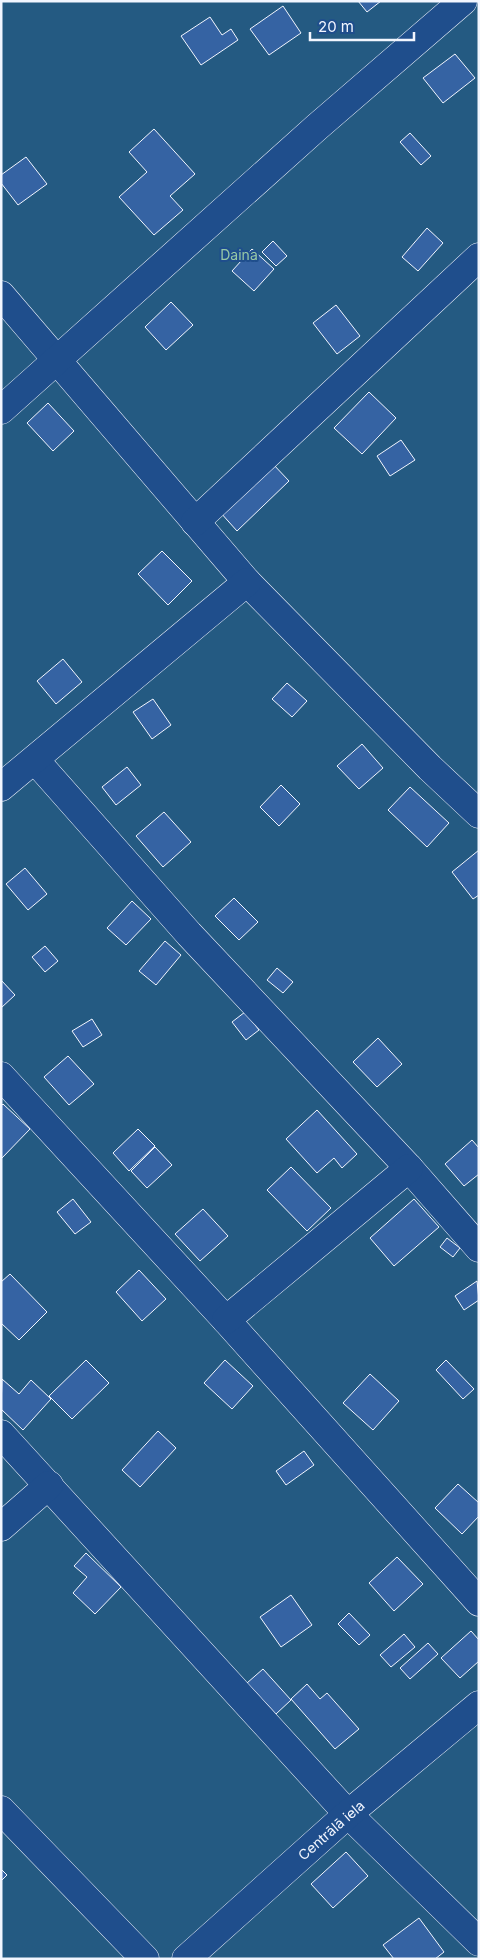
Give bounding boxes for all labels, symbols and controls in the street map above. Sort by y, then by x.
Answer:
scale bar [310,10,414,42]
text: 20 m [318,17,354,36]
park label: Daina [220,246,258,263]
street label: Centrālā iela [294,1797,368,1863]

